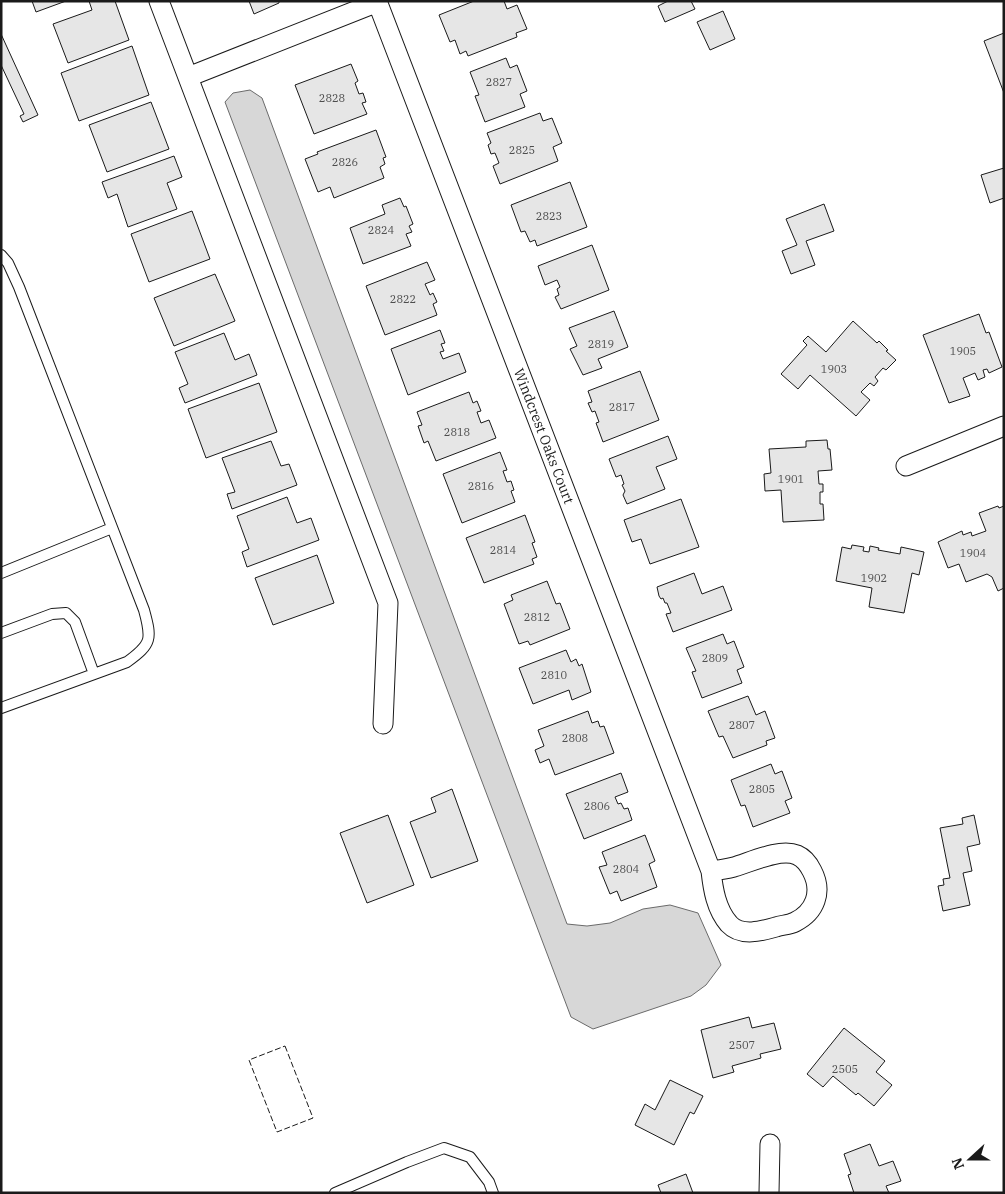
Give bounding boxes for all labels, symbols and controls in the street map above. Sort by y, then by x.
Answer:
house number: 2827 [486,75,512,89]
house number: 2828 [319,91,345,105]
house number: 2825 [509,143,535,157]
house number: 2826 [332,155,358,169]
house number: 2823 [536,209,562,223]
house number: 2824 [368,223,395,237]
house number: 2822 [390,292,416,306]
house number: 2819 [588,337,614,351]
house number: 1905 [950,344,976,358]
house number: 1903 [821,362,847,376]
street label: Windcrest Oaks Court [510,366,578,506]
house number: 2817 [609,400,635,414]
house number: 2818 [444,425,470,439]
house number: 1901 [778,472,804,486]
house number: 2816 [468,479,494,493]
house number: 2814 [490,543,517,557]
house number: 1904 [960,546,987,560]
house number: 1902 [861,571,887,585]
house number: 2812 [524,610,550,624]
house number: 2809 [702,651,728,665]
house number: 2810 [541,668,568,682]
house number: 2807 [729,718,755,732]
house number: 2808 [562,731,588,745]
house number: 2805 [749,782,775,796]
house number: 2806 [584,799,610,813]
house number: 2804 [613,862,640,876]
house number: 2507 [729,1038,755,1052]
house number: 2505 [832,1062,858,1076]
north arrow [945,1134,995,1184]
text: N [947,1155,968,1172]

